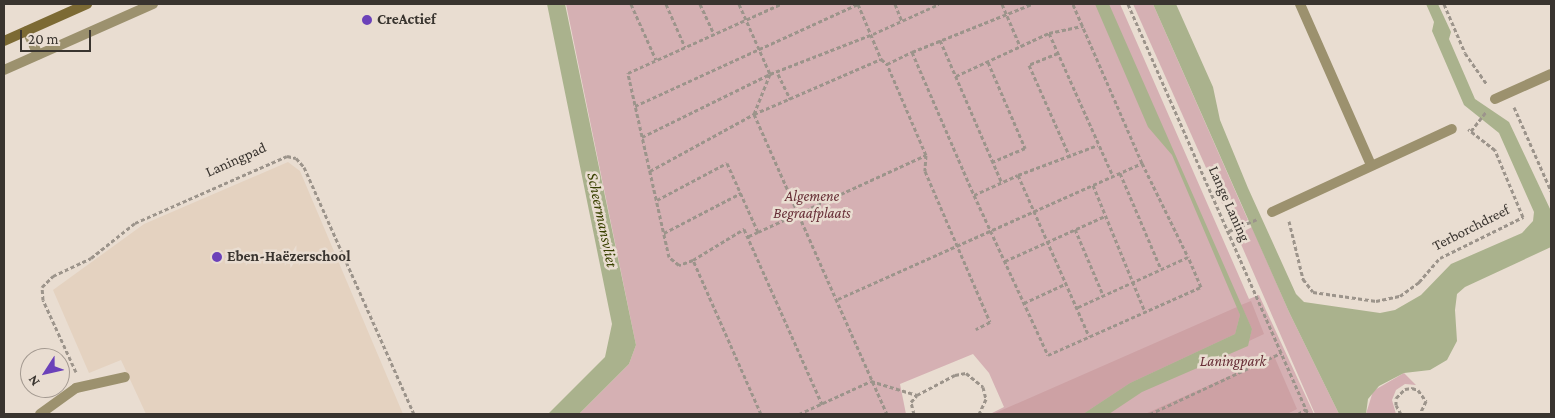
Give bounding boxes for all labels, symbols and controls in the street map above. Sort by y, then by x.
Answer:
place label: CreActief [377,11,436,29]
marker: CreActief [361,14,373,26]
scale bar [22,20,94,52]
text: 20 m [28,31,59,47]
street label: Laningpad [203,139,269,181]
street label: Lange Laning [1204,163,1254,245]
water label: Scheermansvliet [583,171,621,269]
park label: Algemene Begraafplaats [773,187,851,222]
street label: Terborchdreef [1429,201,1513,255]
place label: Eben-Haëzerschool [227,248,351,266]
marker: Eben-Haëzerschool [211,251,223,263]
north arrow [20,348,70,398]
park label: Laningpark [1200,353,1266,371]
text: N [24,373,43,390]

